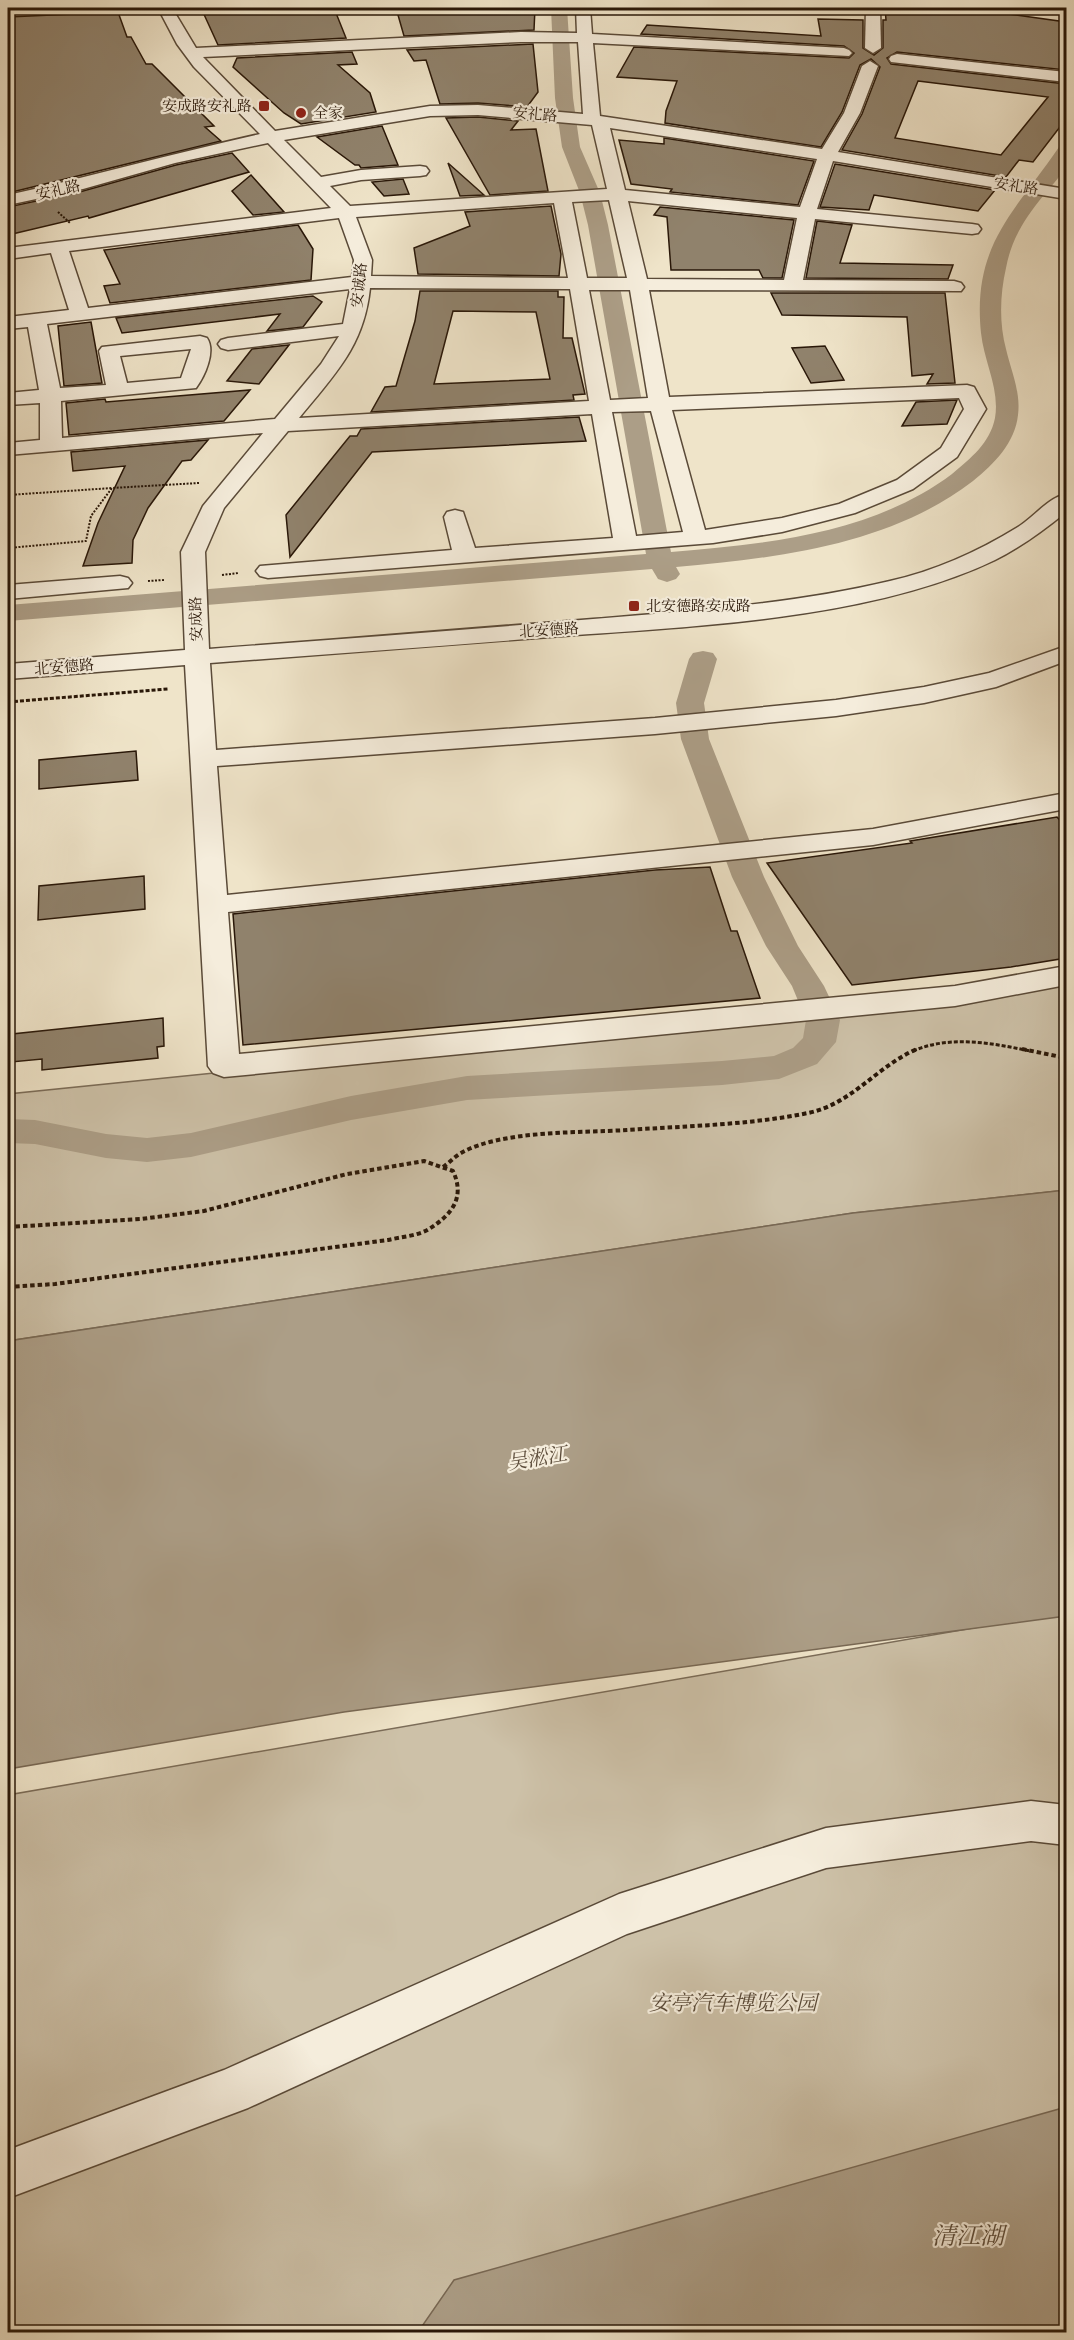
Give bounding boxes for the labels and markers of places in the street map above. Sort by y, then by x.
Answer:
place label: 安成路安礼路 [162,96,252,116]
marker: 安成路安礼路 [257,99,271,113]
place label: 全家 [313,103,343,123]
marker: 全家 [294,106,308,120]
place label: 北安德路安成路 [646,596,751,616]
marker: 北安德路安成路 [627,599,641,613]

